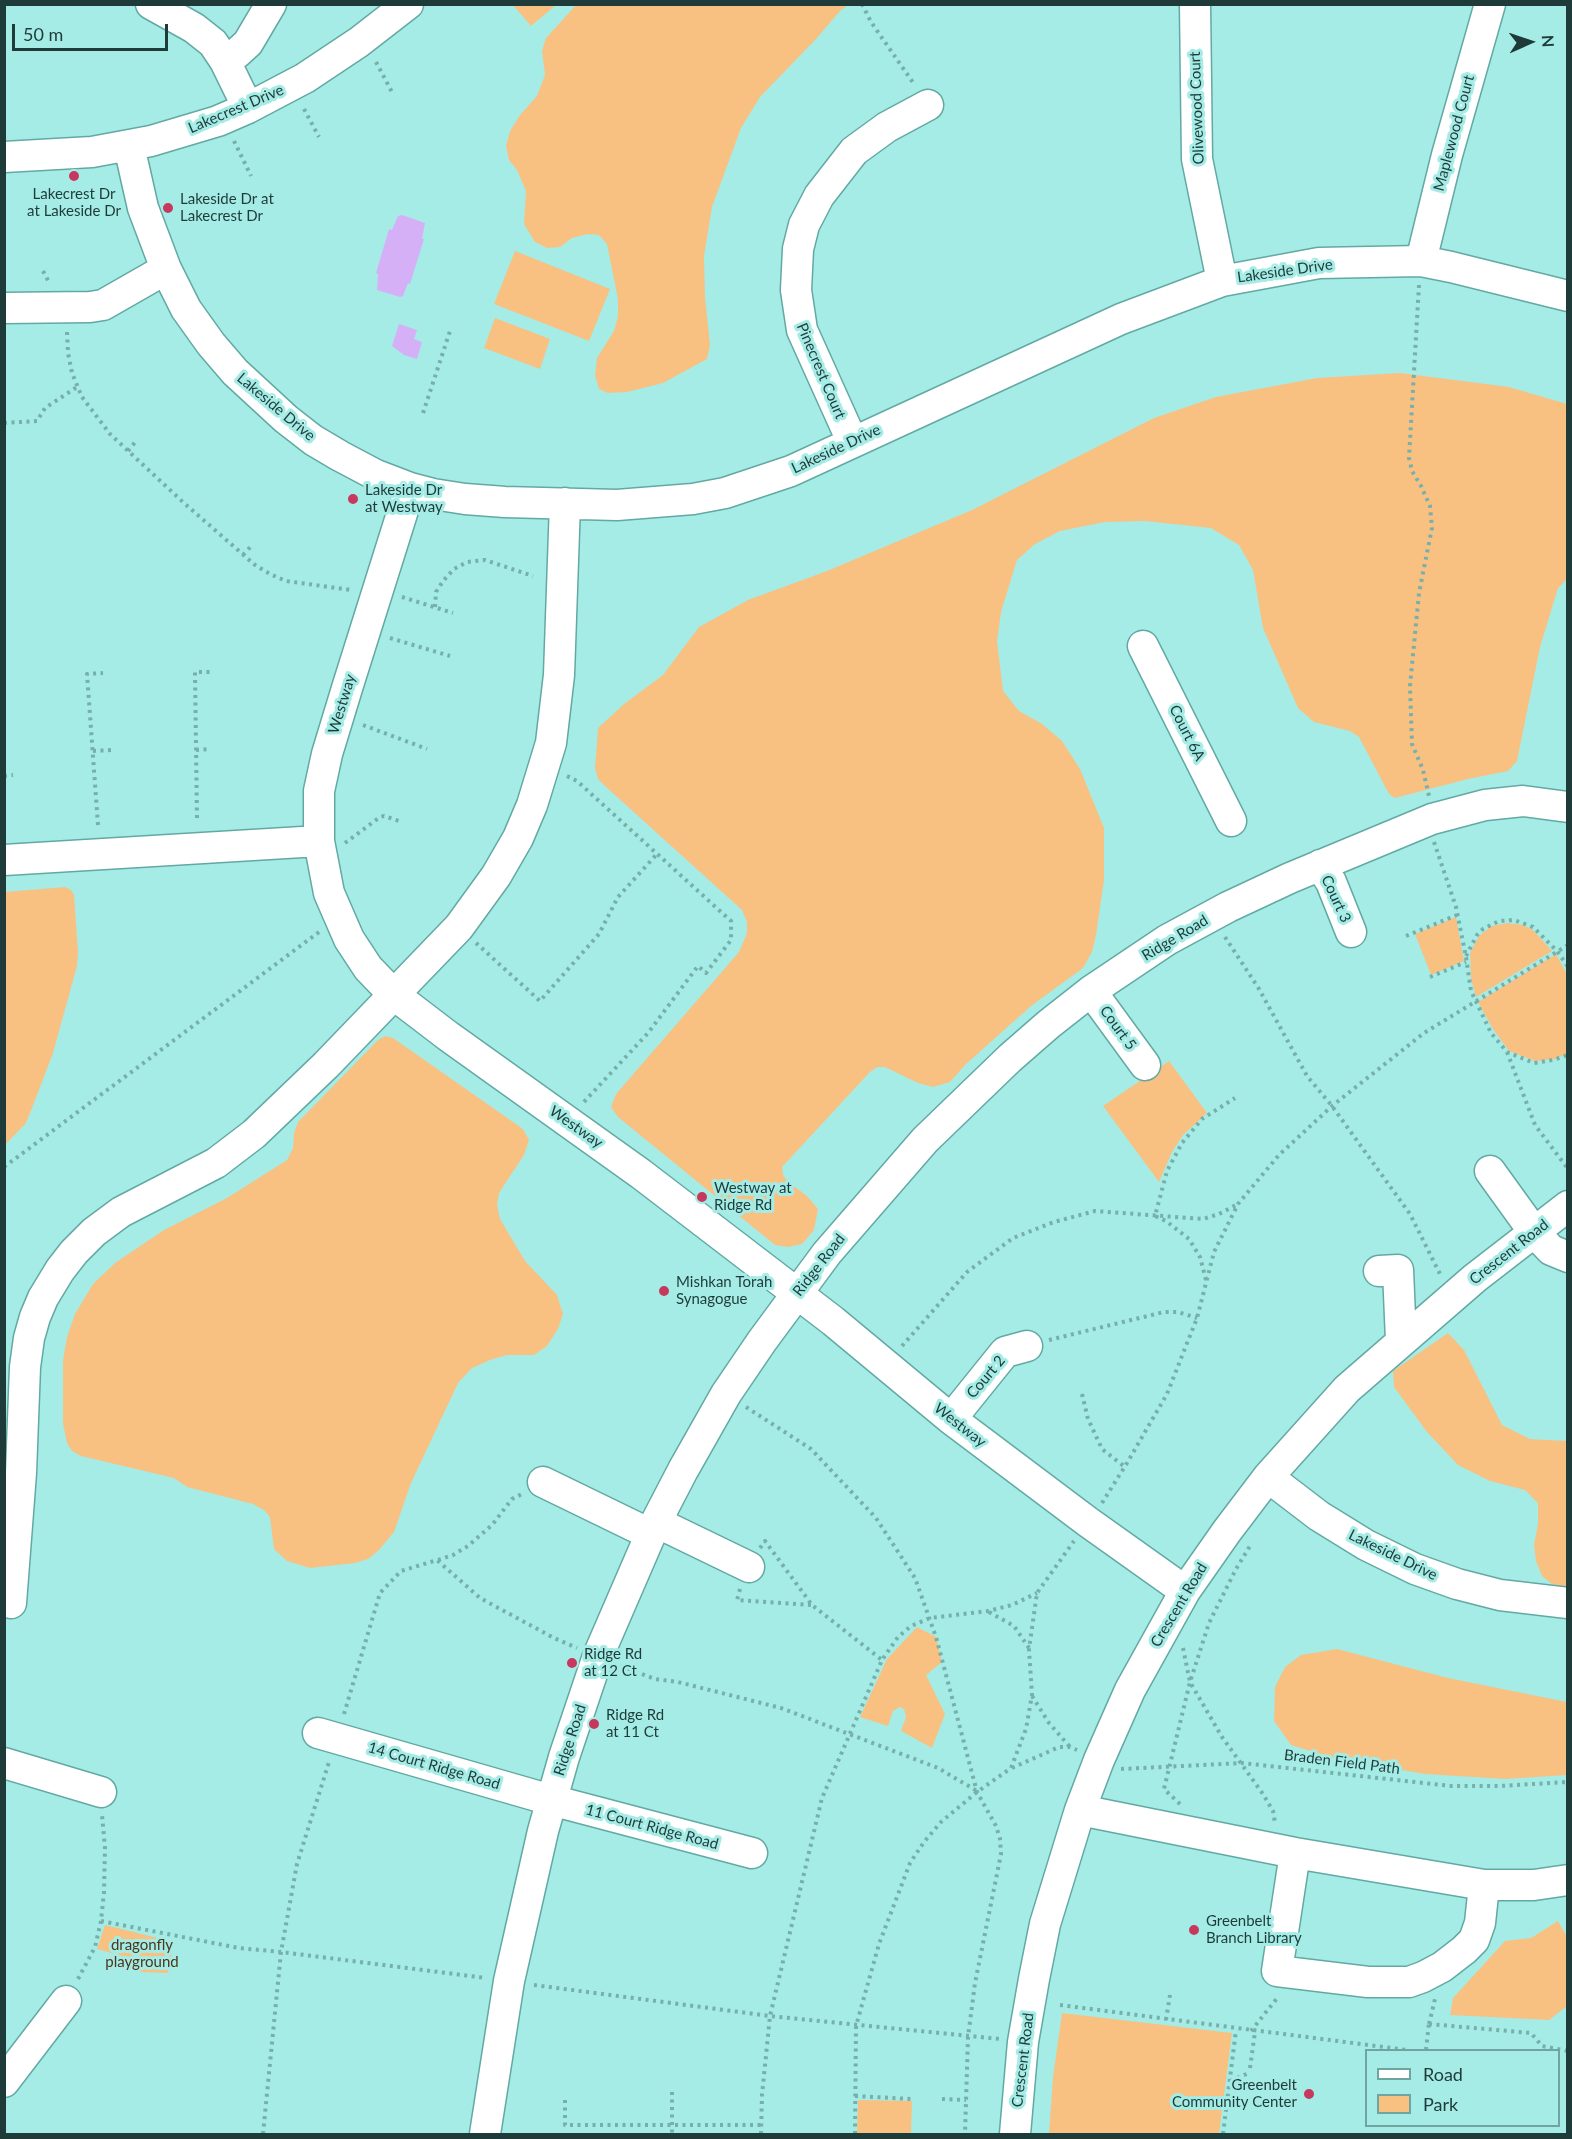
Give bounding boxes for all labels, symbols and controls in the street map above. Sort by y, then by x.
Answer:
scale bar [15,12,171,50]
north arrow [1500,12,1560,72]
text: 50 m [23,23,63,45]
text: N [1539,34,1558,48]
street label: Olivewood Court [1186,51,1208,165]
street label: Maplewood Court [1430,73,1478,193]
street label: Lakecrest Drive [186,81,286,137]
marker: Lakecrest Dr at Lakeside Dr [67,169,81,183]
place label: Lakecrest Dr at Lakeside Dr [27,185,121,220]
place label: Lakeside Dr at Lakecrest Dr [180,190,274,225]
marker: Lakeside Dr at Lakecrest Dr [161,201,175,215]
street label: Lakeside Drive [1236,255,1334,287]
street label: Pinecrest Court [793,320,849,422]
street label: Lakeside Drive [233,369,319,445]
street label: Lakeside Drive [789,420,883,478]
place label: Lakeside Dr at Westway [365,481,443,516]
marker: Lakeside Dr at Westway [346,492,360,506]
street label: Westway [324,672,360,736]
street label: Court 6A [1165,702,1209,764]
street label: Court 3 [1317,872,1355,926]
street label: Ridge Road [1139,911,1211,965]
street label: Court 5 [1096,1002,1140,1054]
street label: Westway [546,1102,606,1152]
place label: Westway at Ridge Rd [714,1179,792,1214]
marker: Westway at Ridge Rd [695,1190,709,1204]
street label: Crescent Road [1466,1216,1552,1288]
street label: Ridge Road [789,1230,849,1300]
place label: Mishkan Torah Synagogue [676,1273,772,1308]
marker: Mishkan Torah Synagogue [657,1284,671,1298]
street label: Court 2 [963,1352,1009,1402]
street label: Westway [930,1399,990,1451]
street label: Lakeside Drive [1346,1526,1440,1584]
street label: Crescent Road [1147,1560,1211,1650]
place label: Ridge Rd at 12 Ct [584,1645,642,1680]
marker: Ridge Rd at 12 Ct [565,1656,579,1670]
street label: Ridge Road [550,1702,590,1778]
place label: Ridge Rd at 11 Ct [606,1706,664,1741]
marker: Ridge Rd at 11 Ct [587,1717,601,1731]
street label: 14 Court Ridge Road [366,1739,502,1793]
street label: Braden Field Path [1283,1746,1401,1778]
street label: 11 Court Ridge Road [584,1801,720,1853]
place label: Greenbelt Branch Library [1206,1912,1302,1947]
marker: Greenbelt Branch Library [1187,1923,1201,1937]
park label: dragonfly playground [105,1936,179,1971]
street label: Crescent Road [1008,2012,1038,2108]
legend [1365,2049,1560,2127]
text: Road [1423,2063,1463,2085]
place label: Greenbelt Community Center [1172,2076,1297,2111]
marker: Greenbelt Community Center [1302,2087,1316,2101]
text: Park [1423,2093,1458,2115]

